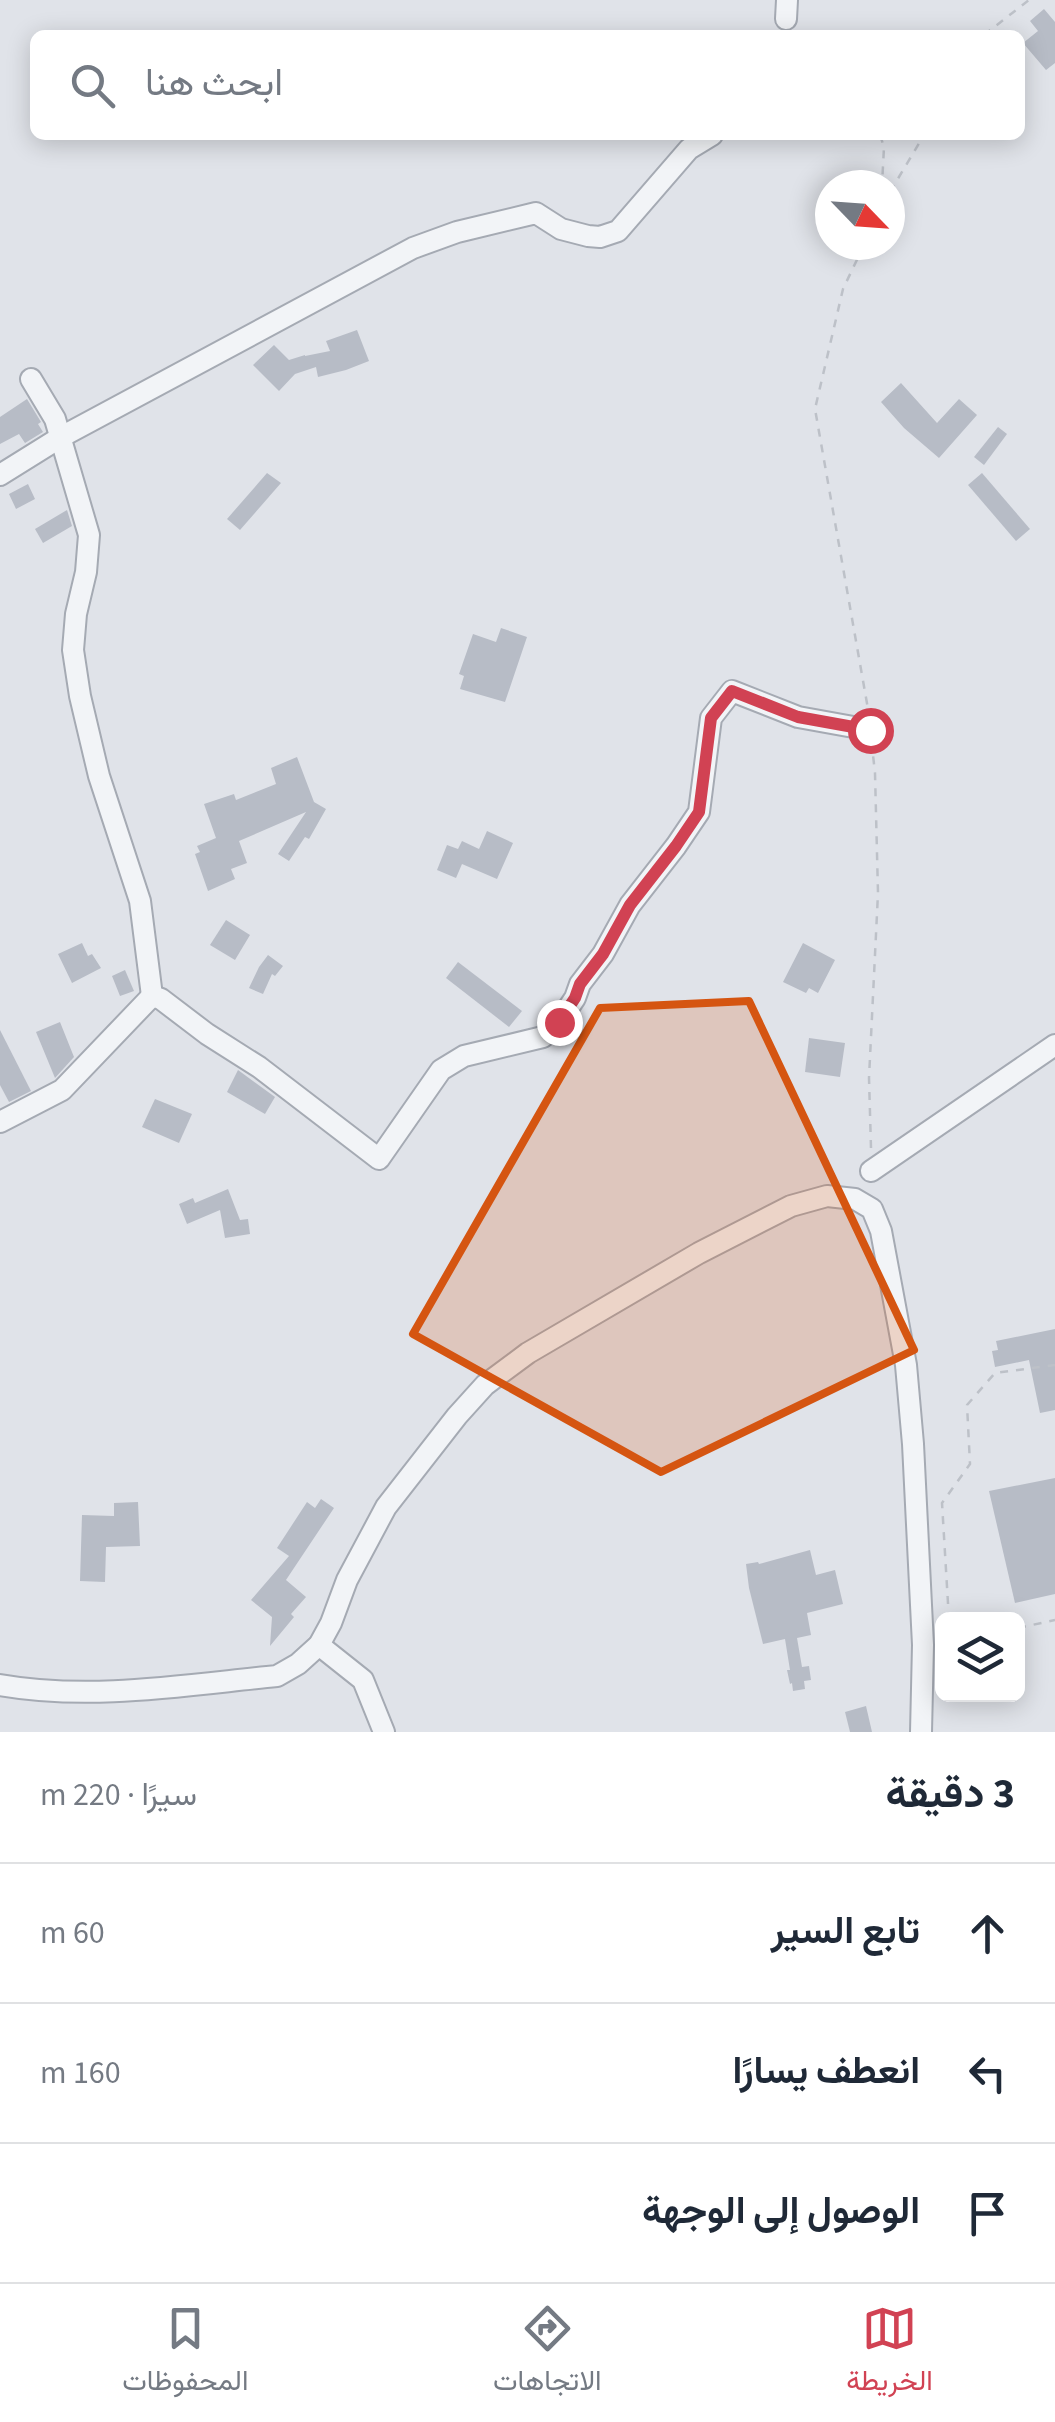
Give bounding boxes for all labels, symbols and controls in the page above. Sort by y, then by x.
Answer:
search box [30,30,1025,140]
text: ابحث هنا [145,56,283,110]
icon: search [65,58,120,113]
north arrow [815,170,905,260]
route start [848,708,894,754]
route end [537,1000,583,1046]
map controls [935,1612,1025,1702]
button: layers [935,1612,1025,1702]
text: 3 دقيقة [885,1764,1015,1824]
text: سيرًا · 220 m [40,1772,197,1818]
text: تابع السير [771,1904,920,1958]
icon: ahead [960,1906,1015,1961]
text: 60 m [40,1910,105,1956]
text: انعطف يسارًا [733,2044,920,2098]
icon: left [960,2046,1015,2101]
text: 160 m [40,2050,121,2096]
text: الوصول إلى الوجهة [642,2184,920,2238]
icon: arrive [960,2186,1015,2241]
tab: المحفوظات [122,2301,248,2405]
tab: الاتجاهات [493,2301,602,2405]
tab: الخريطة [846,2301,933,2405]

